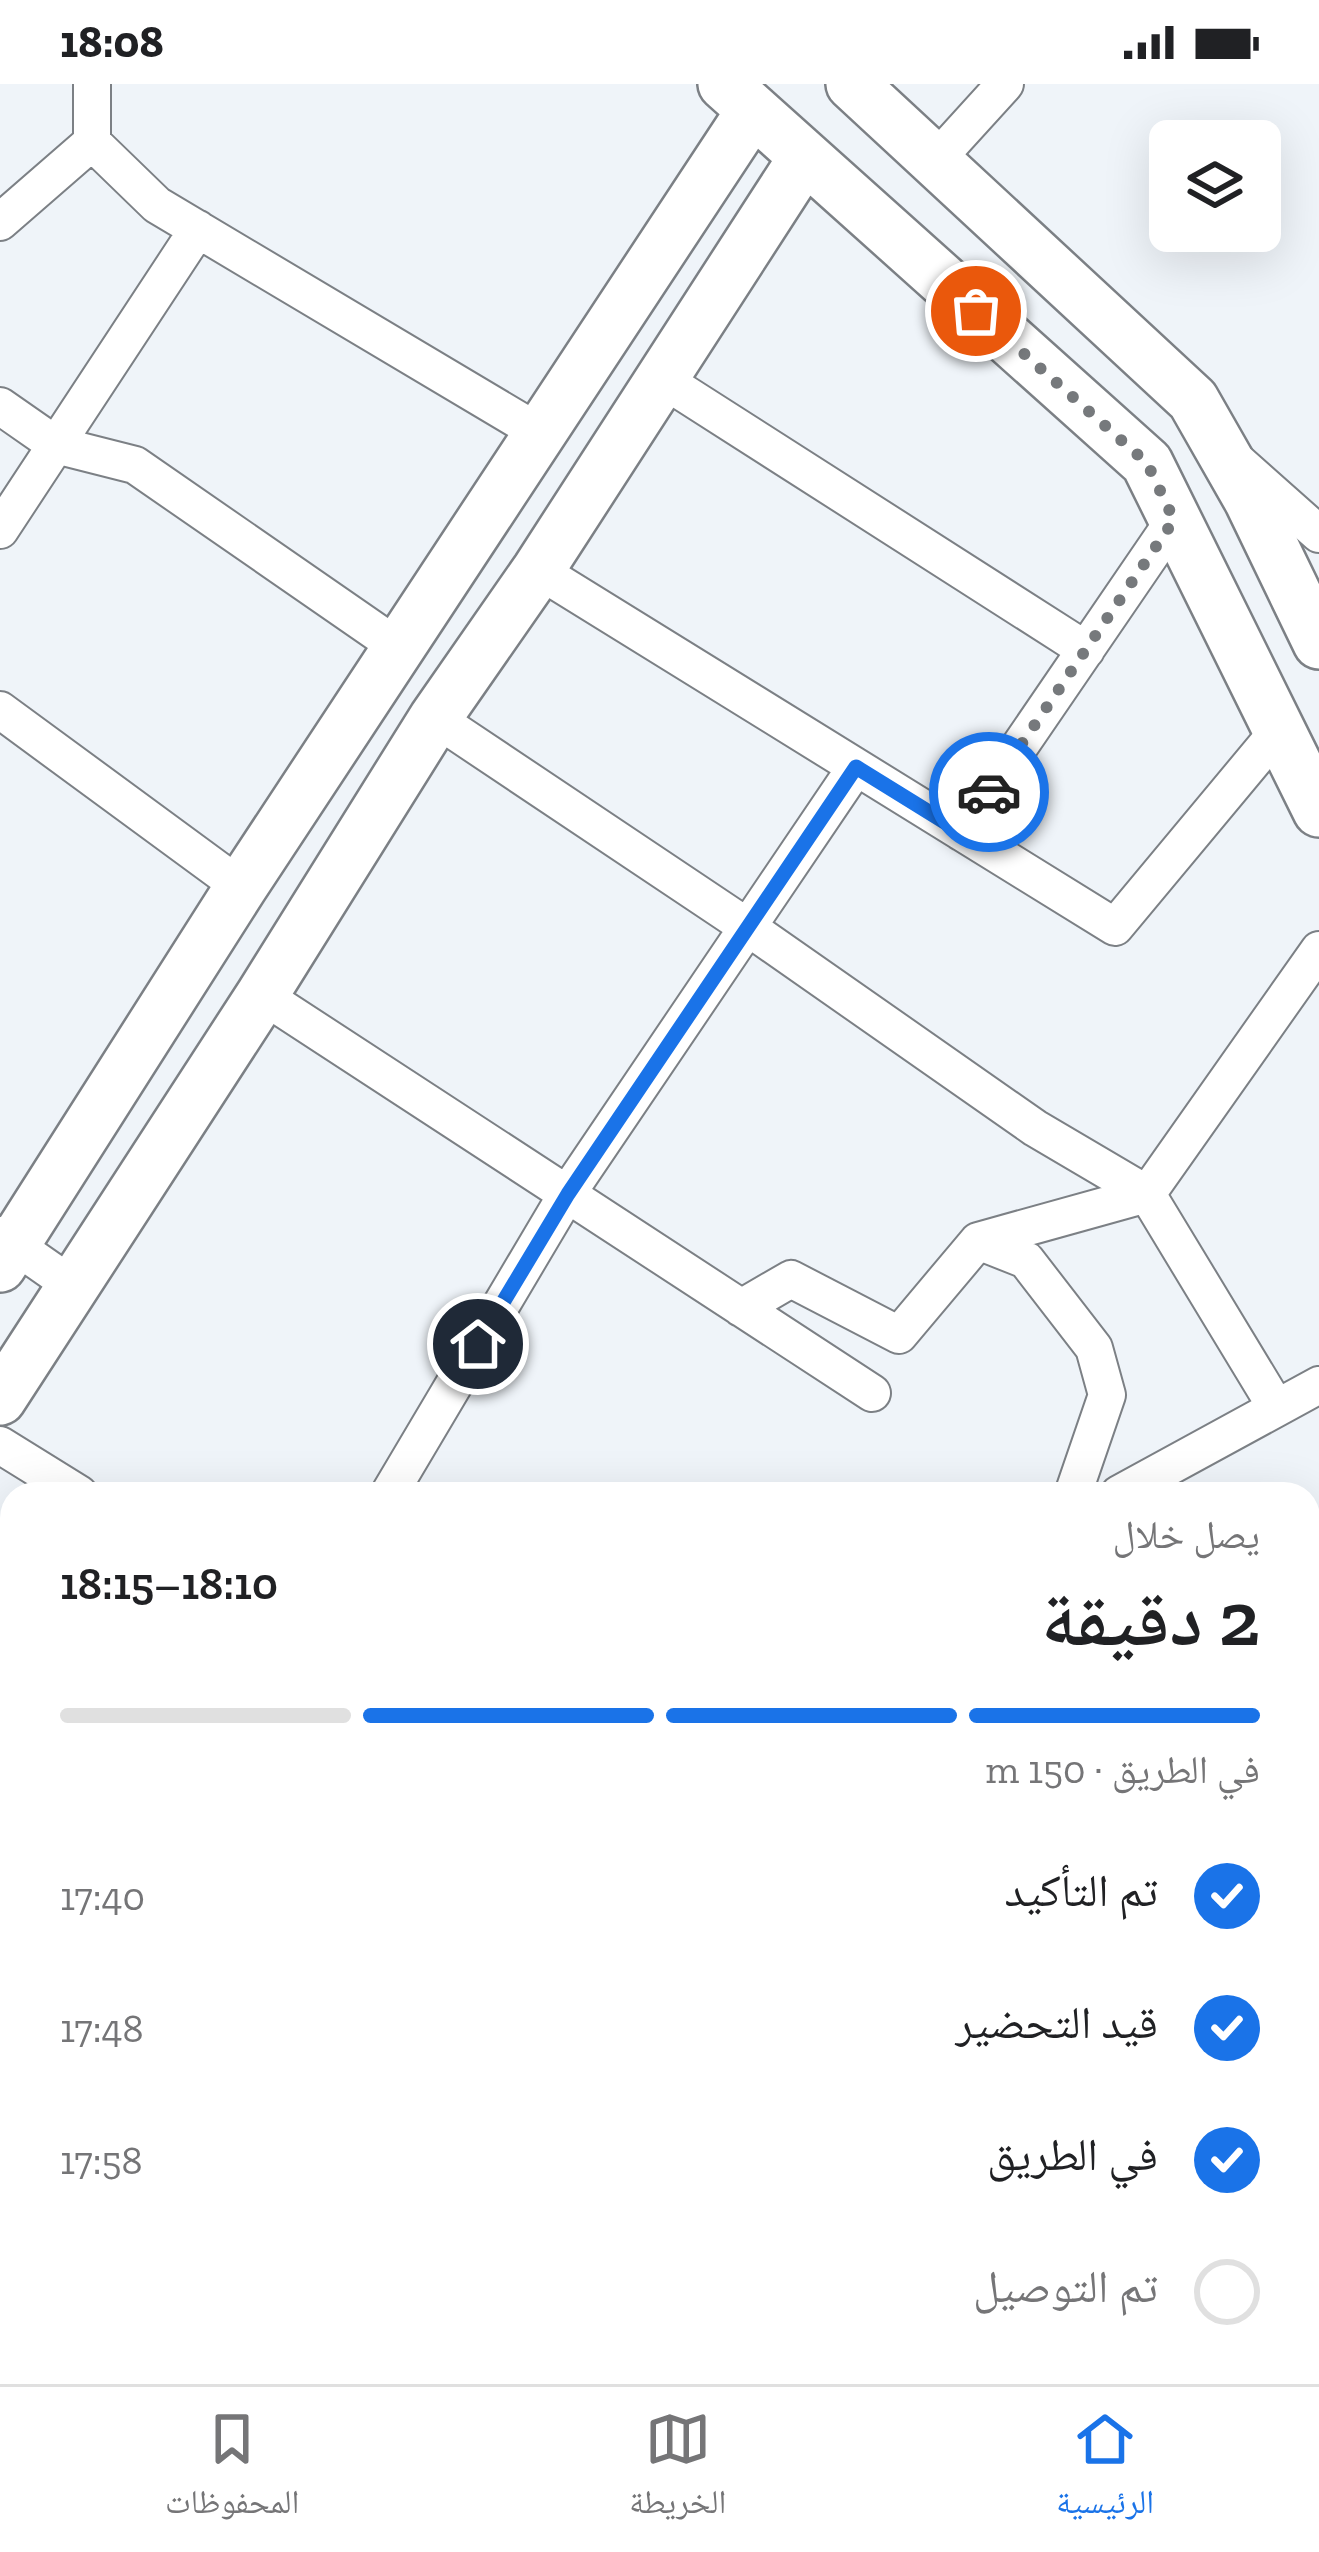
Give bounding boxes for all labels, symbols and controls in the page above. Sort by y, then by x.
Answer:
text: 18:08 [60,15,164,69]
map controls [1149,120,1281,252]
button: layers [1149,120,1281,252]
pin [925,260,1027,362]
icon: bag [943,278,1009,344]
courier [929,732,1049,852]
icon: car [956,759,1022,825]
pin [427,1293,529,1395]
icon: home [445,1311,511,1377]
text: يصل خلال [1113,1511,1260,1558]
text: 18:10–18:15 [60,1557,278,1611]
text: 2 دقيقة [1041,1571,1260,1665]
text: في الطريق · 150 m [985,1746,1260,1793]
icon: check [1194,1863,1260,1929]
text: تم التأكيد [1005,1864,1158,1918]
text: 17:40 [60,1873,145,1920]
icon: check [1194,1995,1260,2061]
text: قيد التحضير [956,1996,1158,2050]
text: 17:48 [60,2005,143,2052]
icon: check [1194,2127,1260,2193]
text: في الطريق [987,2128,1158,2182]
text: 17:58 [60,2137,142,2184]
text: تم التوصيل [973,2260,1158,2314]
tab: المحفوظات [165,2406,299,2534]
tab: الخريطة [629,2406,726,2534]
tab: الرئيسية [1056,2406,1154,2534]

